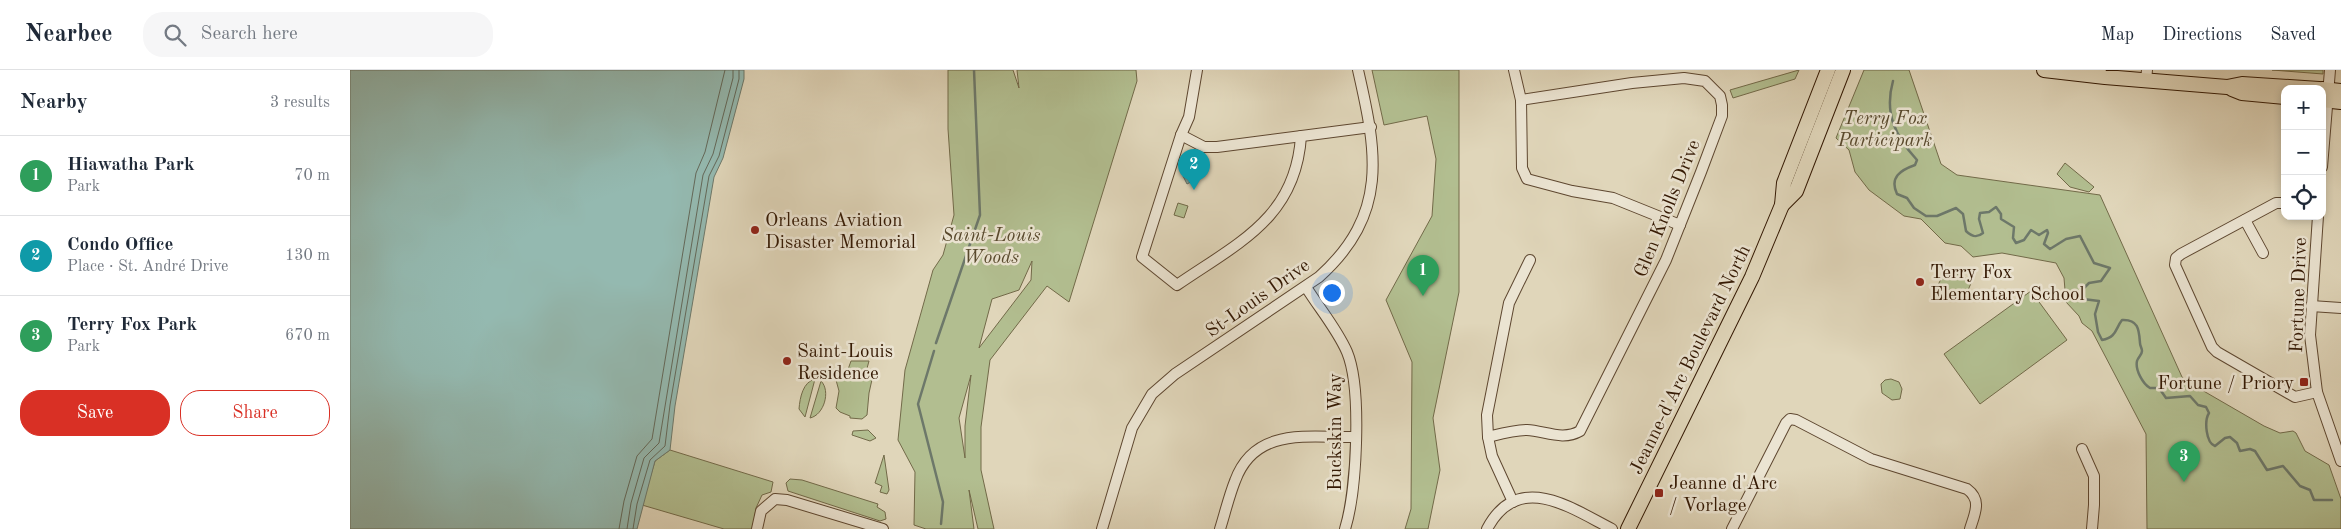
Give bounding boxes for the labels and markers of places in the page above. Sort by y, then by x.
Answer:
pin: 2 [1178,149,1210,190]
place label: Orleans Aviation Disaster Memorial [765,212,916,253]
marker: Orleans Aviation Disaster Memorial [749,224,761,236]
pin: 1 [1407,255,1439,296]
place label: Terry Fox Elementary School [1930,264,2085,305]
marker: Terry Fox Elementary School [1914,276,1926,288]
place label: Saint-Louis Residence [797,343,893,384]
marker: Saint-Louis Residence [781,355,793,367]
place label: Fortune / Priory [2157,375,2294,394]
marker: Fortune / Priory [2298,376,2310,388]
pin: 3 [2168,441,2200,482]
place label: Jeanne d'Arc / Vorlage [1669,475,1777,516]
marker: Jeanne d'Arc / Vorlage [1653,487,1665,499]

